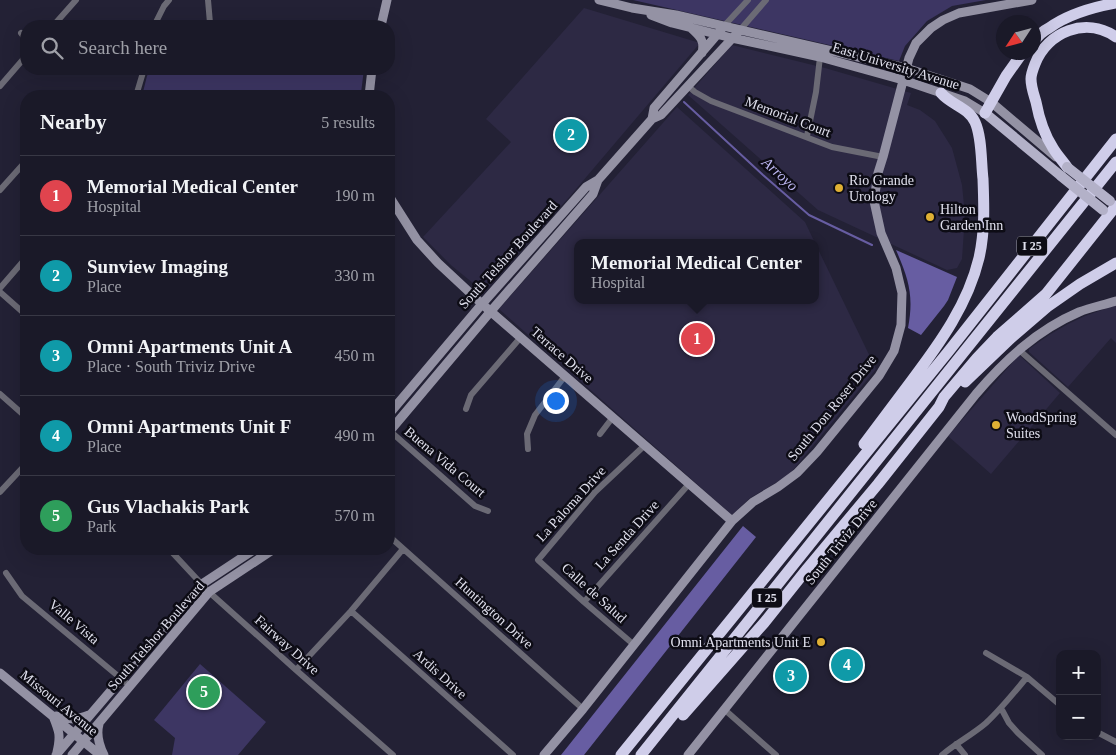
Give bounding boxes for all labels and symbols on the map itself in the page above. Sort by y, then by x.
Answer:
north arrow [996,15,1041,60]
street label: East University Avenue [831,40,961,92]
street label: Memorial Court [743,94,833,140]
pin: 2 [555,116,587,154]
water label: Arroyo [758,153,801,194]
place label: Rio Grande Urology [849,173,914,204]
marker: Rio Grande Urology [833,182,845,194]
street label: South Telshor Boulevard [456,198,560,312]
place label: Hilton Garden Inn [940,202,1003,233]
marker: Hilton Garden Inn [924,211,936,223]
road number: I 25 [1017,237,1047,256]
pin: 1 [681,320,713,358]
street label: Terrace Drive [528,324,596,386]
street label: South Don Roser Drive [785,352,879,464]
your location [543,388,569,414]
place label: WoodSpring Suites [1006,410,1076,441]
marker: WoodSpring Suites [990,419,1002,431]
street label: Buena Vida Court [402,424,489,500]
street label: La Paloma Drive [533,463,609,545]
street label: South Triviz Drive [802,496,880,588]
street label: La Senda Drive [592,497,662,573]
street label: Calle de Salud [559,560,629,626]
street label: Huntington Drive [452,574,536,652]
street label: South Telshor Boulevard [105,578,207,694]
road number: I 25 [752,588,782,608]
street label: Valle Vista [46,597,103,648]
street label: Fairway Drive [252,612,322,678]
place label: Omni Apartments Unit E [671,635,811,650]
marker: Omni Apartments Unit E [815,636,827,648]
street label: Ardis Drive [410,646,470,702]
pin: 4 [831,646,863,684]
pin: 3 [775,657,807,695]
street label: Missouri Avenue [17,667,101,739]
pin: 5 [188,673,220,711]

